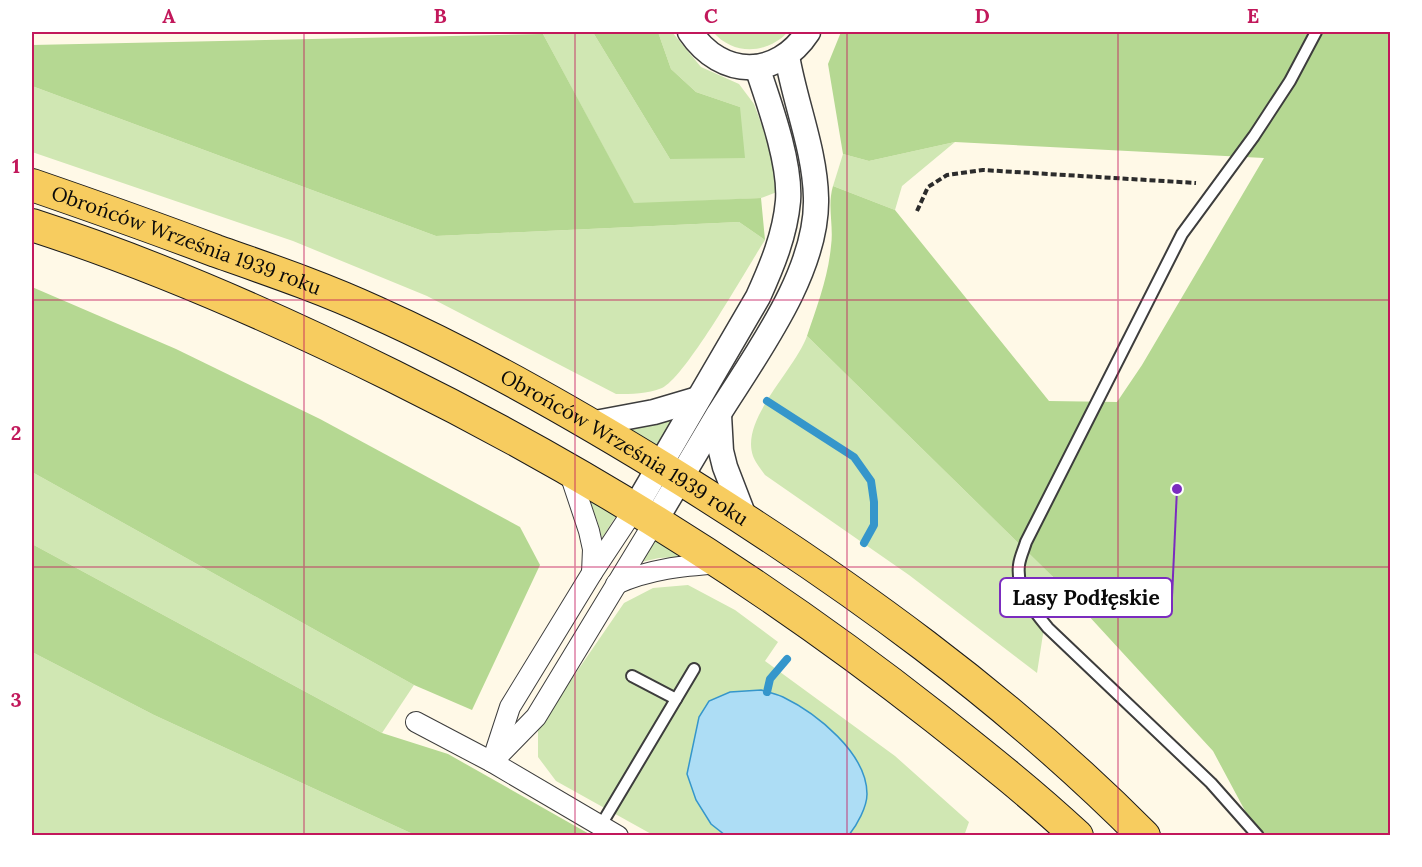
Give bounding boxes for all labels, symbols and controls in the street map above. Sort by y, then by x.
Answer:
text: A [162,3,176,28]
text: B [433,3,447,28]
text: C [704,3,718,28]
text: D [974,3,990,28]
text: E [1247,3,1259,28]
text: 1 [12,153,20,178]
street label: Obrońców Września 1939 roku [48,180,325,300]
street label: Obrońców Września 1939 roku [496,363,754,531]
text: 2 [11,420,21,445]
callout: Lasy Podłęskie [1000,578,1172,617]
text: Lasy Podłęskie [1012,584,1160,611]
text: 3 [10,687,22,712]

